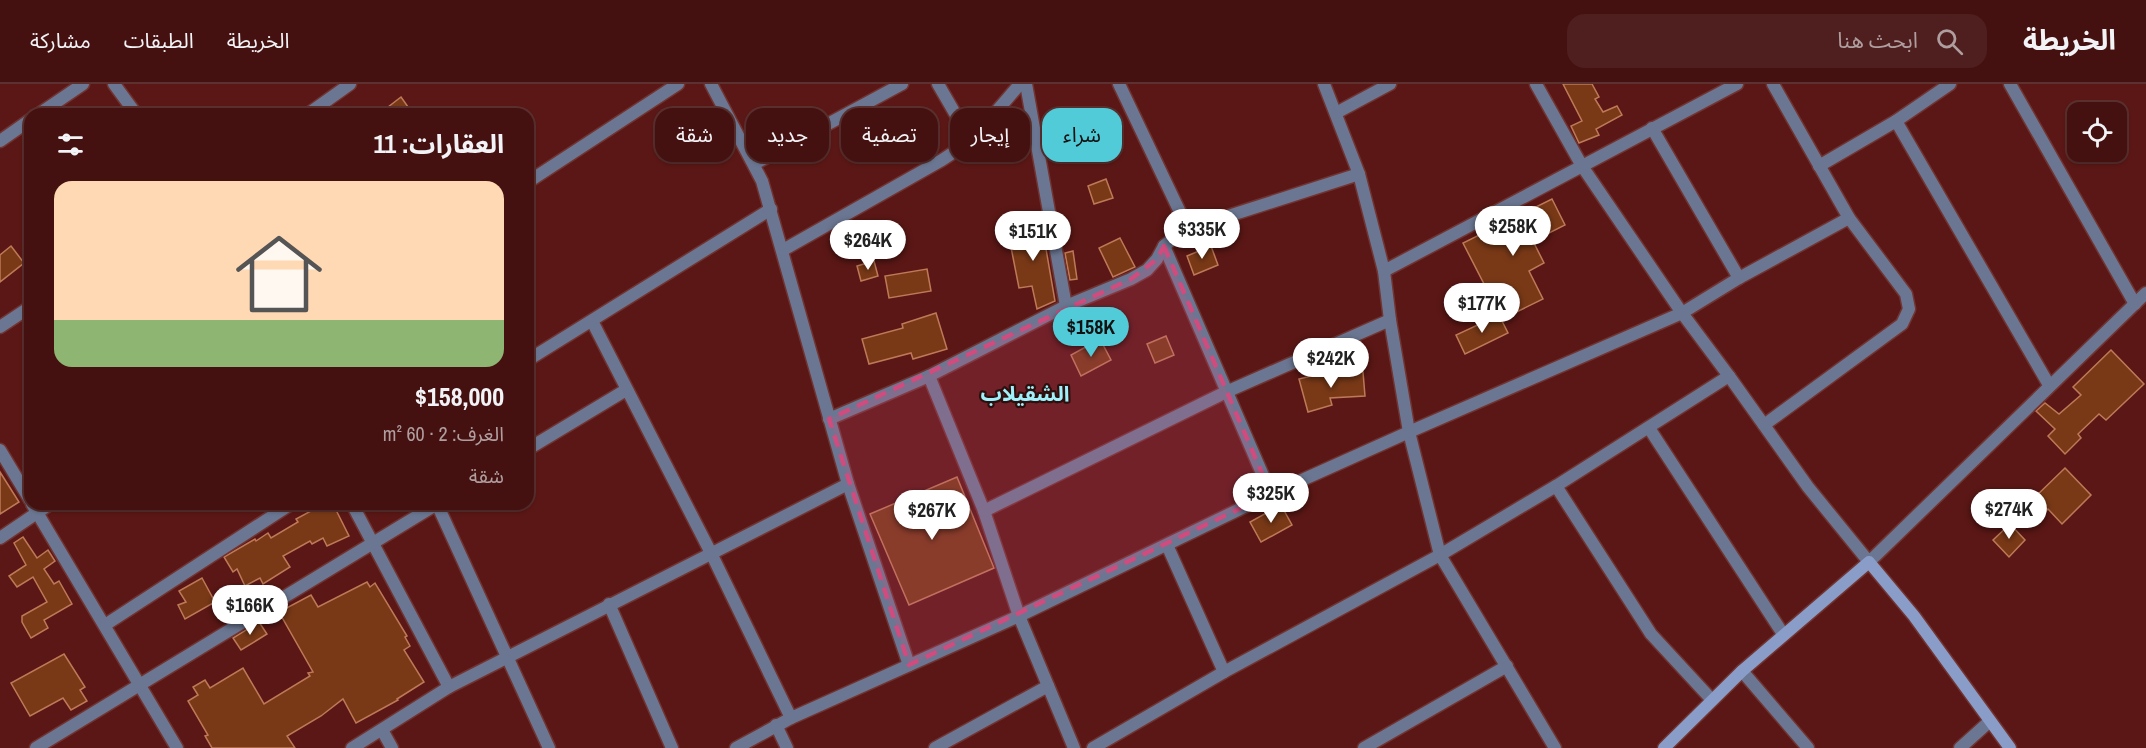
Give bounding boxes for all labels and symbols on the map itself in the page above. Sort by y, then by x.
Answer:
pin: $258K [1471,206,1555,257]
pin: $335K [1160,209,1244,260]
pin: $151K [991,211,1075,262]
pin: $264K [826,220,910,271]
pin: $177K [1440,283,1524,334]
pin: $158K [1049,307,1133,358]
pin: $242K [1289,338,1373,389]
district label: الشقيلاب [981,379,1069,408]
pin: $325K [1229,473,1313,524]
pin: $274K [1967,489,2051,540]
pin: $267K [890,490,974,541]
pin: $166K [208,585,292,636]

